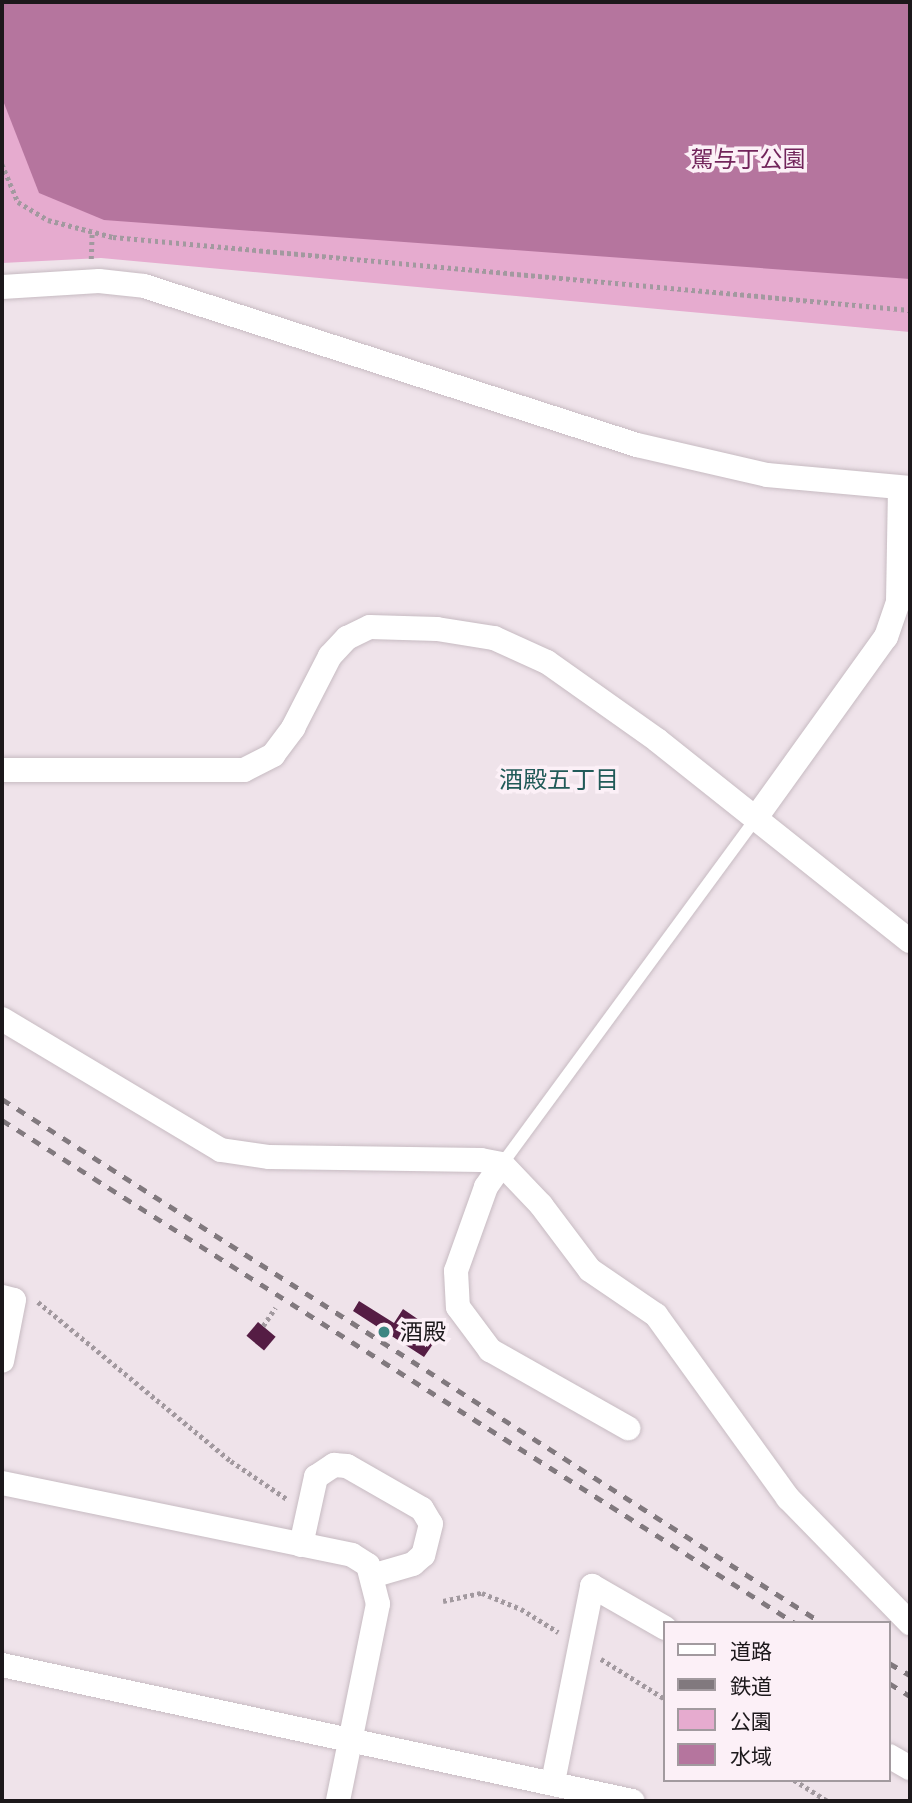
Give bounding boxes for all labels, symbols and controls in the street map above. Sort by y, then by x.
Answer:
park label: 駕与丁公園 [691,145,805,173]
district label: 酒殿五丁目 [499,766,619,794]
place label: 酒殿 [400,1318,446,1346]
marker: 酒殿 [374,1322,394,1342]
legend [664,1621,891,1782]
text: 道路 [730,1639,772,1664]
text: 鉄道 [730,1674,772,1699]
text: 公園 [730,1709,772,1734]
text: 水域 [730,1744,772,1769]

